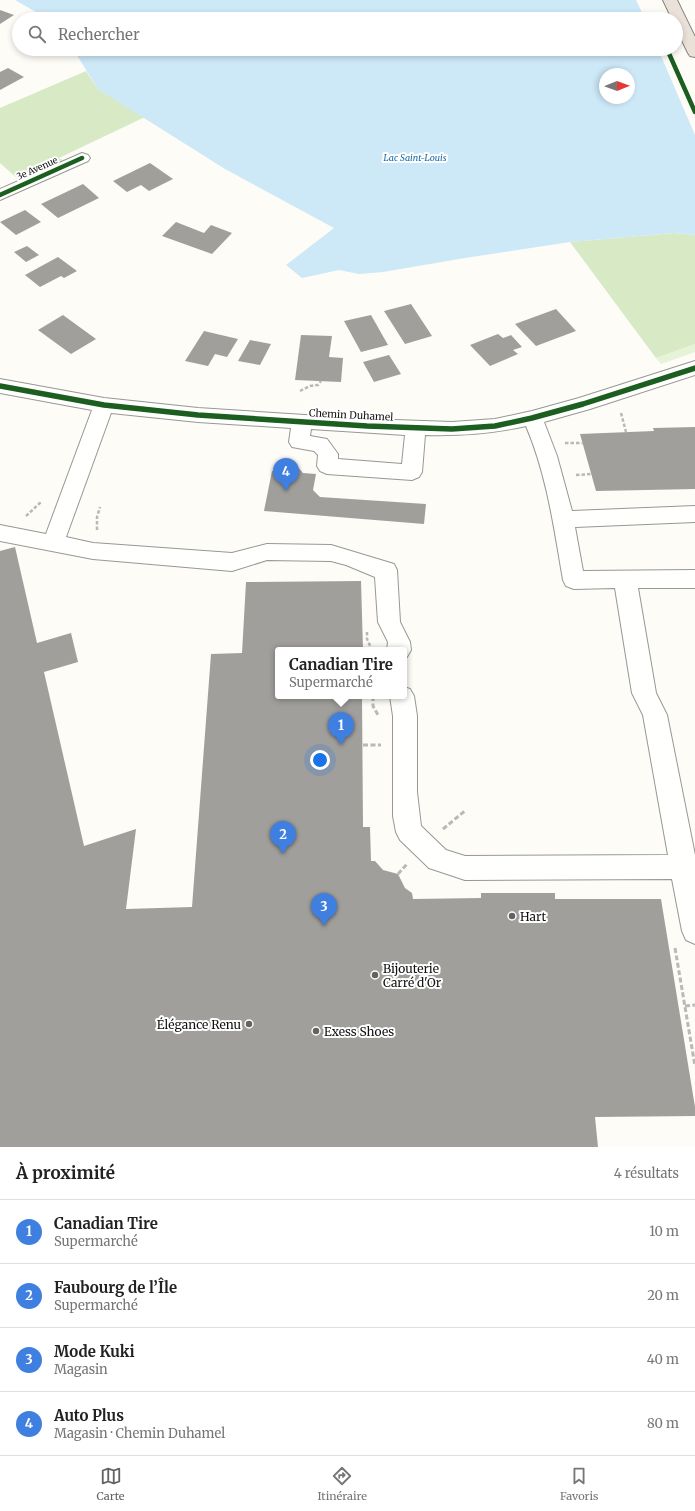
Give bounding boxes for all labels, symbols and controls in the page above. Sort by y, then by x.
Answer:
search box [12,12,683,56]
icon: search [26,23,48,45]
text: Rechercher [58,25,140,44]
north arrow [599,68,635,104]
water label: Lac Saint-Louis [383,152,447,163]
street label: 3e Avenue [15,154,59,182]
street label: Chemin Duhamel [308,406,394,424]
pin: 4 [273,458,299,491]
popup [275,647,407,699]
text: Canadian Tire [289,655,393,674]
text: Supermarché [289,674,373,691]
pin: 1 [328,712,354,745]
your location [310,750,330,770]
pin: 2 [270,821,296,854]
pin: 3 [311,893,337,926]
place label: Hart [520,909,546,924]
marker: Hart [507,911,517,921]
place label: Bijouterie Carré d'Or [383,961,442,990]
marker: Bijouterie Carré d'Or [370,970,380,980]
place label: Élégance Renu [157,1017,241,1032]
marker: Élégance Renu [244,1019,254,1029]
place label: Exess Shoes [324,1024,394,1039]
marker: Exess Shoes [311,1026,321,1036]
text: À proximité [16,1162,115,1184]
text: 4 résultats [614,1165,679,1182]
text: Canadian Tire [54,1214,158,1233]
text: 1 [26,1223,32,1240]
text: 10 m [649,1223,679,1240]
text: Supermarché [54,1233,138,1250]
text: Faubourg de l’Île [54,1278,177,1297]
text: 2 [25,1287,33,1304]
text: 20 m [647,1287,679,1304]
text: Supermarché [54,1297,138,1314]
text: Mode Kuki [54,1342,135,1361]
text: 3 [25,1351,33,1368]
text: 40 m [647,1351,679,1368]
text: Magasin [54,1361,108,1378]
text: Auto Plus [54,1406,124,1425]
text: 4 [25,1415,33,1432]
text: 80 m [647,1415,679,1432]
text: Magasin · Chemin Duhamel [54,1425,225,1442]
tab: Carte [97,1465,124,1503]
tab: Itinéraire [318,1465,367,1503]
tab: Favoris [560,1465,598,1503]

